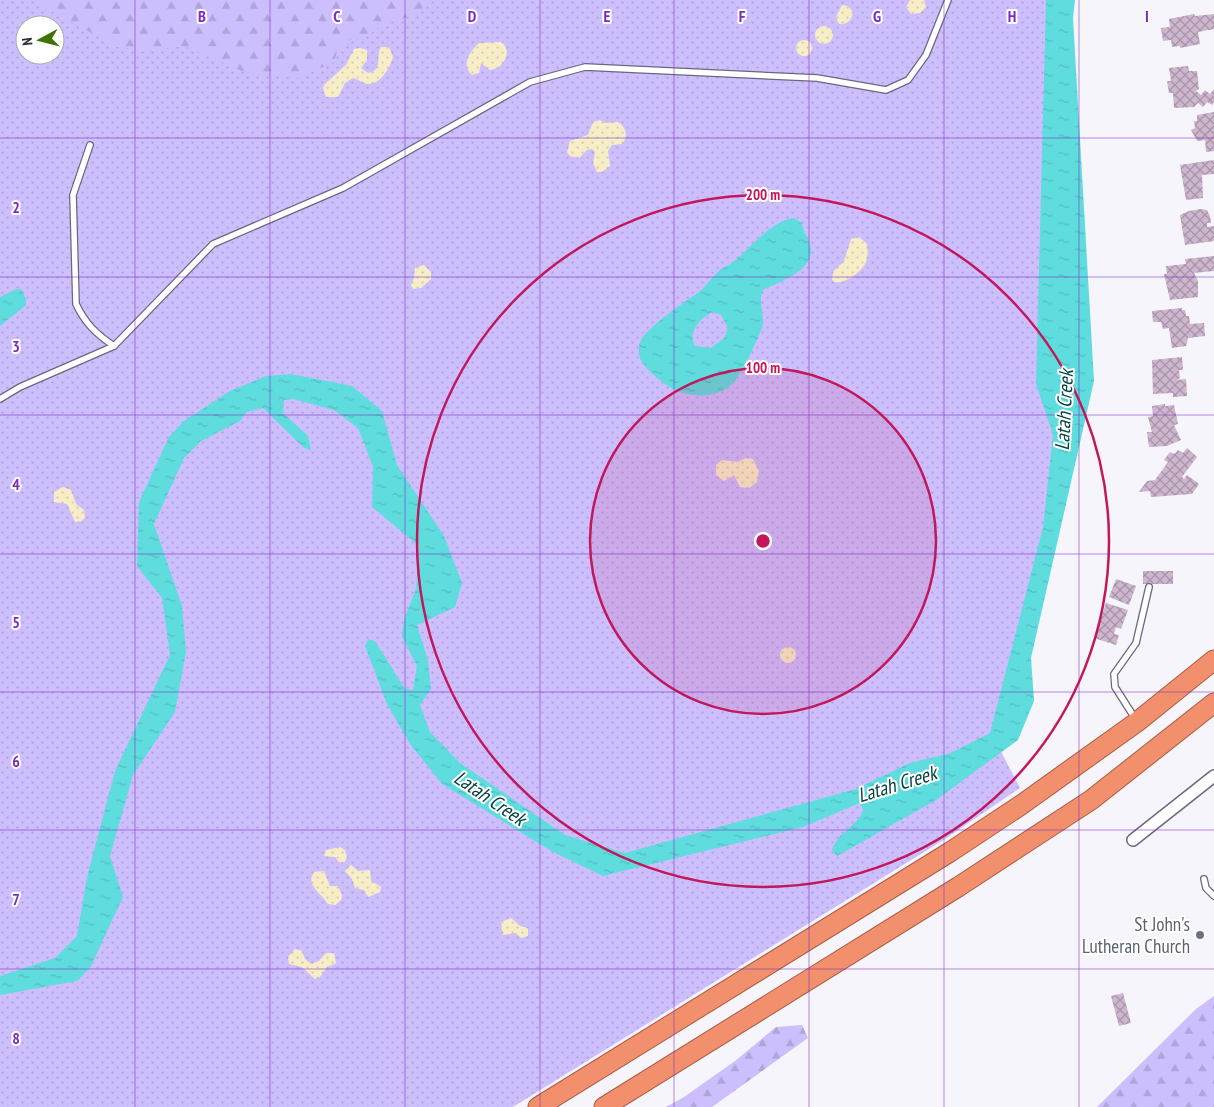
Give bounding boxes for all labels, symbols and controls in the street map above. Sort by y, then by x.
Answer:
text: B [198,6,206,26]
text: C [333,6,341,26]
text: D [468,6,477,26]
text: E [604,6,611,26]
text: F [739,6,746,26]
text: G [873,6,881,26]
text: H [1008,6,1016,26]
text: I [1145,6,1149,26]
north arrow [15,15,65,65]
text: N [18,37,36,46]
text: 200 m [746,185,780,204]
text: 2 [12,197,20,217]
text: 3 [12,336,20,356]
text: 100 m [746,358,780,377]
water label: Latah Creek [1049,367,1079,451]
text: 4 [12,474,20,494]
centre of rings [754,532,772,550]
text: 5 [12,612,20,632]
text: 6 [12,751,20,771]
water label: Latah Creek [854,759,942,808]
water label: Latah Creek [449,765,533,833]
text: 7 [12,889,20,909]
place label: St John's Lutheran Church [1082,912,1190,958]
marker: St John's Lutheran Church [1194,929,1206,941]
text: 8 [12,1028,20,1048]

